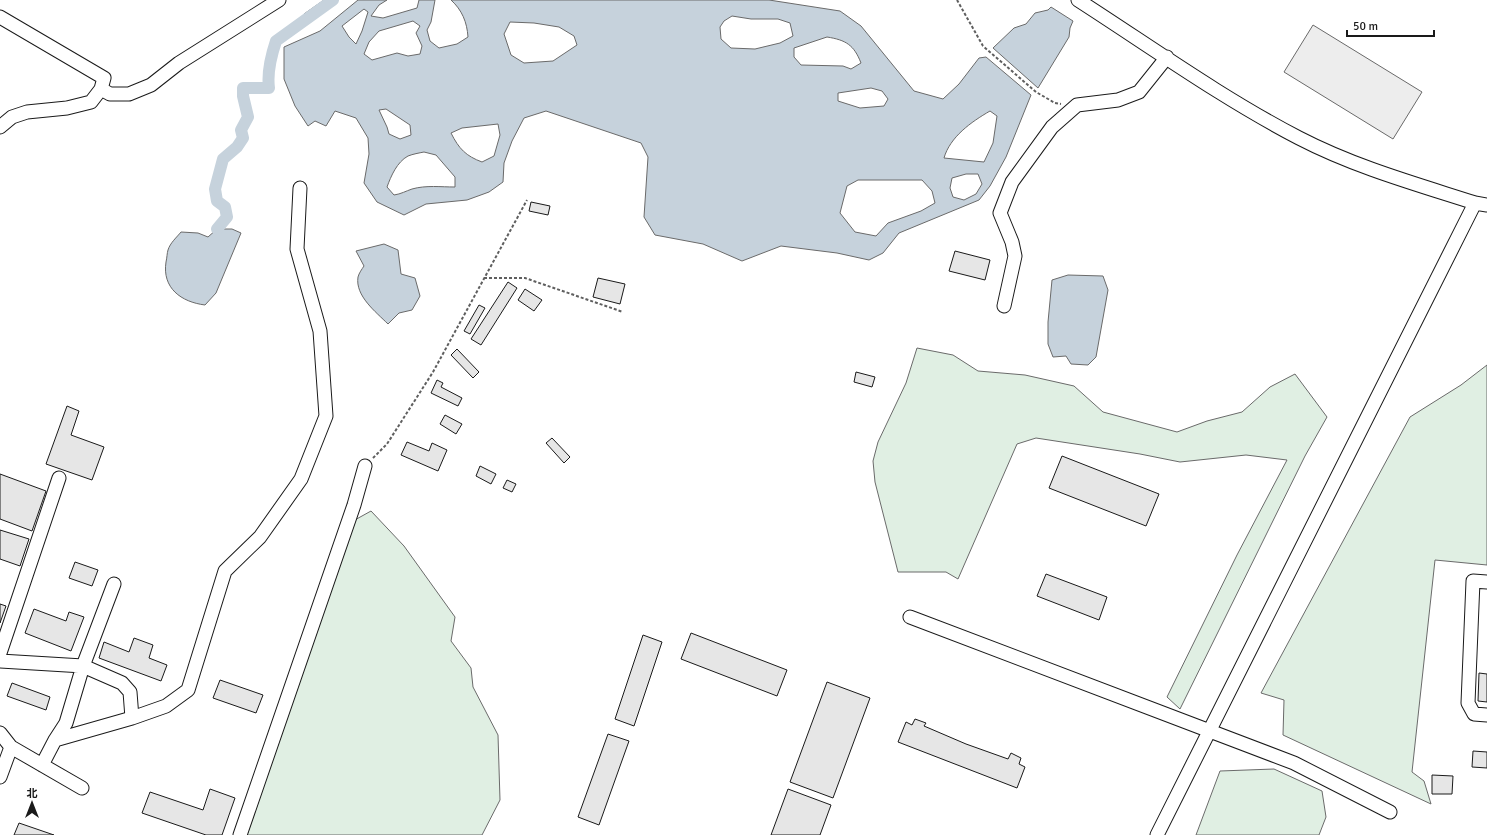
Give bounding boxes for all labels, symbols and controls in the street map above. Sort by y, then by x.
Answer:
scale bar [1347,12,1434,38]
text: 50 m [1353,19,1378,34]
north arrow [12,783,52,823]
text: 北 [27,787,38,800]

